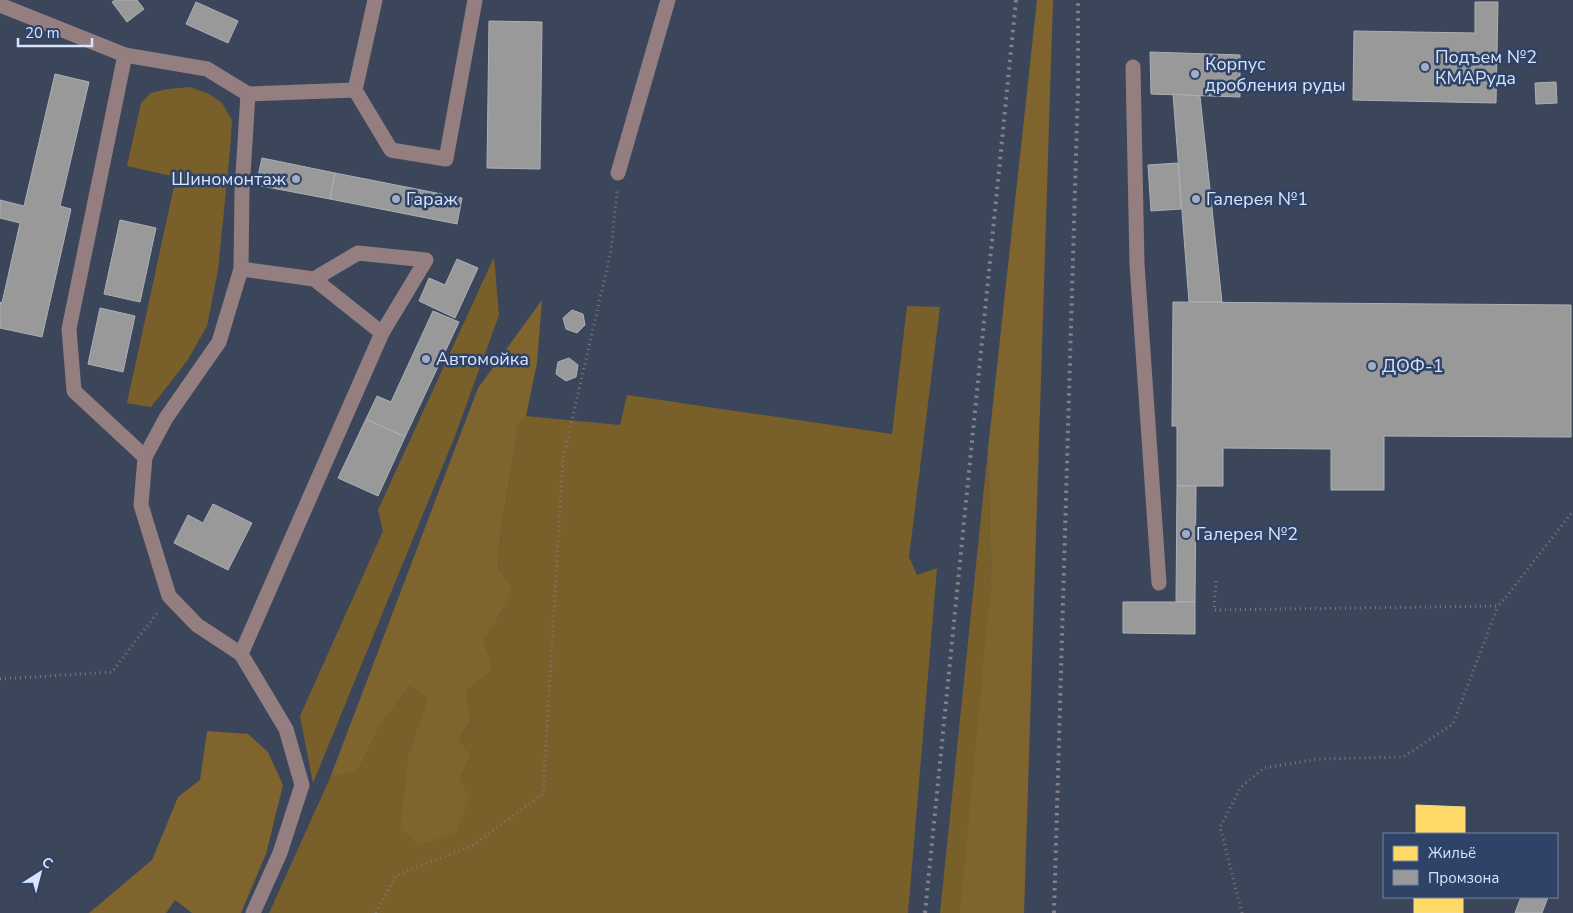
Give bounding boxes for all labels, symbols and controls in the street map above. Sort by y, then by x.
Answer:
scale bar [18,15,91,47]
text: 20 m [25,23,60,43]
place label: Подъем №2 КМАРуда [1435,45,1537,90]
place label: Корпус дробления руды [1205,52,1346,97]
marker: Подъем №2 КМАРуда [1419,61,1431,73]
marker: Корпус дробления руды [1189,68,1201,80]
place label: Шиномонтаж [171,167,287,191]
marker: Шиномонтаж [290,173,302,185]
place label: Гараж [406,187,458,211]
place label: Галерея №1 [1206,187,1308,211]
marker: Гараж [390,193,402,205]
marker: Галерея №1 [1190,193,1202,205]
place label: Автомойка [436,347,529,371]
marker: Автомойка [420,353,432,365]
place label: ДОФ-1 [1382,354,1443,378]
marker: ДОФ-1 [1366,360,1378,372]
place label: Галерея №2 [1196,522,1298,546]
marker: Галерея №2 [1180,528,1192,540]
legend [1383,833,1558,898]
text: Жильё [1428,843,1476,863]
north arrow [15,848,65,898]
text: С [38,852,57,874]
text: Промзона [1428,868,1499,888]

